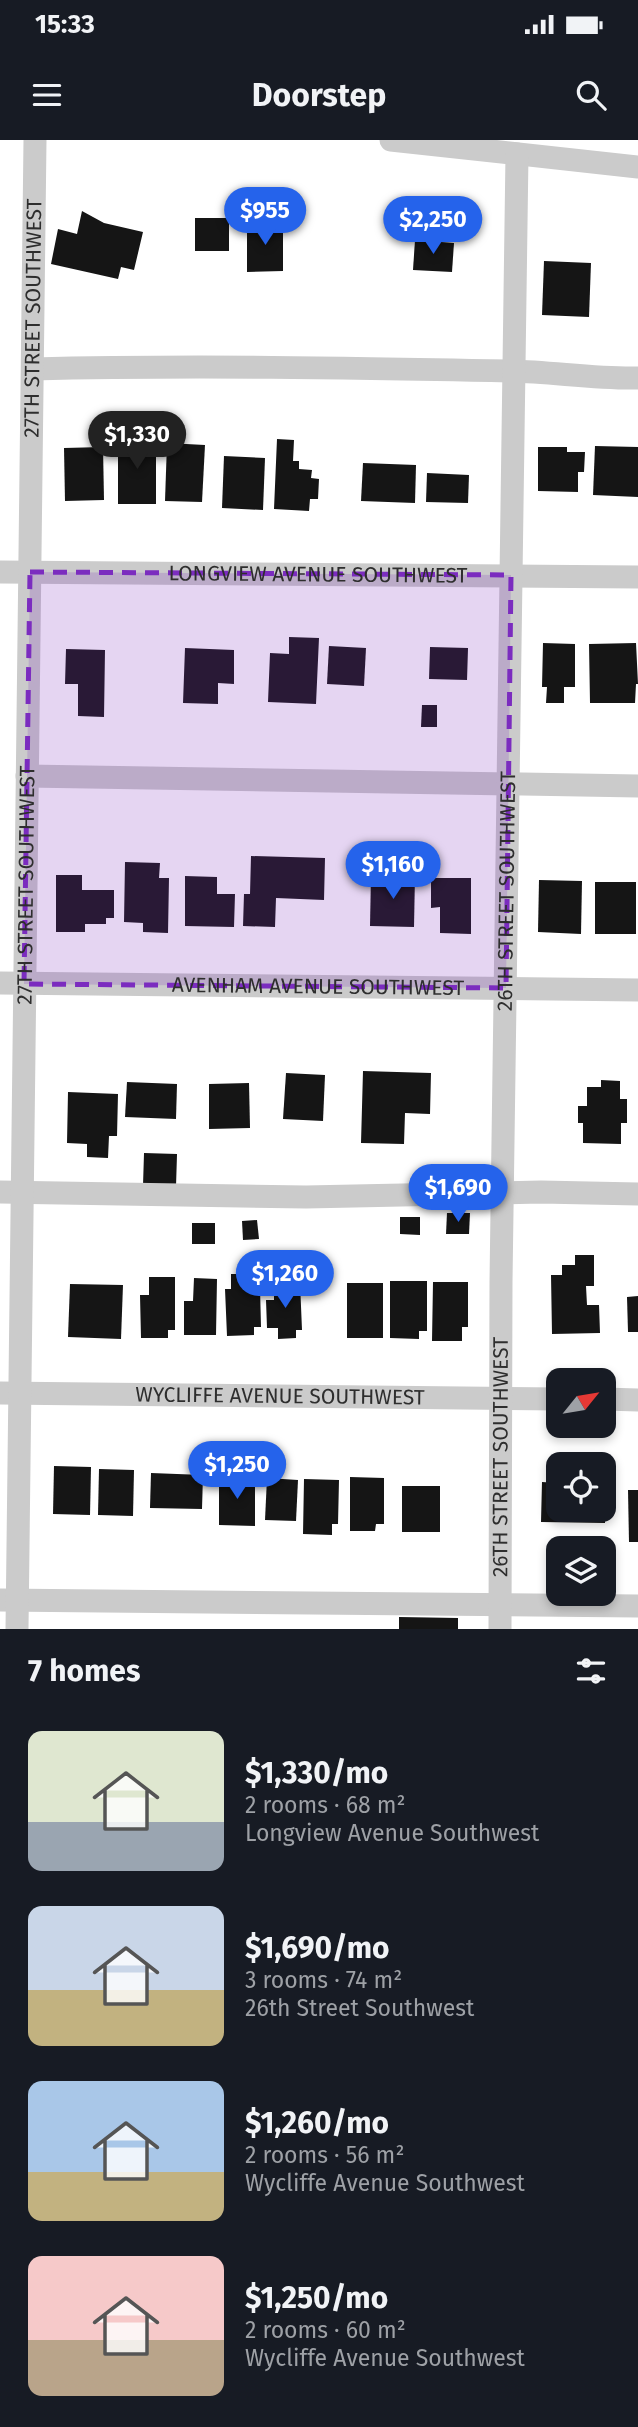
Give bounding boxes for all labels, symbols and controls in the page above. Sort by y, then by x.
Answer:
text: 15:33 [35,9,95,40]
icon: menu [28,76,66,114]
text: Doorstep [252,76,386,114]
icon: search [572,76,610,114]
pin: $955 [224,188,306,247]
text: $955 [240,196,290,224]
pin: $2,250 [376,197,490,256]
street label: 27TH STREET SOUTHWEST [18,198,47,438]
text: $2,250 [399,205,467,233]
pin: $1,330 [80,412,194,471]
text: $1,330 [104,420,170,448]
street label: LONGVIEW AVENUE SOUTHWEST [168,560,468,589]
street label: 27TH STREET SOUTHWEST [12,765,40,1005]
street label: 26TH STREET SOUTHWEST [492,771,521,1011]
pin: $1,160 [336,842,450,901]
text: $1,160 [362,850,424,878]
street label: AVENHAM AVENUE SOUTHWEST [172,972,464,1001]
pin: $1,690 [401,1164,515,1224]
text: $1,690 [425,1173,491,1201]
pin: $1,260 [228,1250,342,1310]
text: $1,260 [252,1259,318,1287]
street label: 26TH STREET SOUTHWEST [487,1337,514,1577]
north arrow [546,1368,616,1438]
map controls [546,1368,616,1606]
street label: WYCLIFFE AVENUE SOUTHWEST [135,1381,425,1411]
pin: $1,250 [180,1442,294,1501]
text: $1,250 [204,1450,270,1478]
button: locate [546,1452,616,1522]
button: layers [546,1536,616,1606]
icon: filters [572,1652,610,1690]
text: 7 homes [28,1653,140,1689]
text: $1,330/mo [245,1755,388,1791]
icon: home [84,1759,168,1843]
text: 2 rooms · 68 m² [245,1791,406,1819]
text: Longview Avenue Southwest [245,1819,539,1847]
text: $1,690/mo [245,1930,390,1966]
icon: home [84,1934,168,2018]
text: 3 rooms · 74 m² [245,1966,402,1994]
text: 26th Street Southwest [245,1994,474,2022]
text: $1,260/mo [245,2105,389,2141]
icon: home [84,2109,168,2193]
text: 2 rooms · 56 m² [245,2141,404,2169]
text: Wycliffe Avenue Southwest [245,2169,525,2197]
text: $1,250/mo [245,2280,388,2316]
icon: home [84,2284,168,2368]
text: 2 rooms · 60 m² [245,2316,406,2344]
text: Wycliffe Avenue Southwest [245,2344,525,2372]

